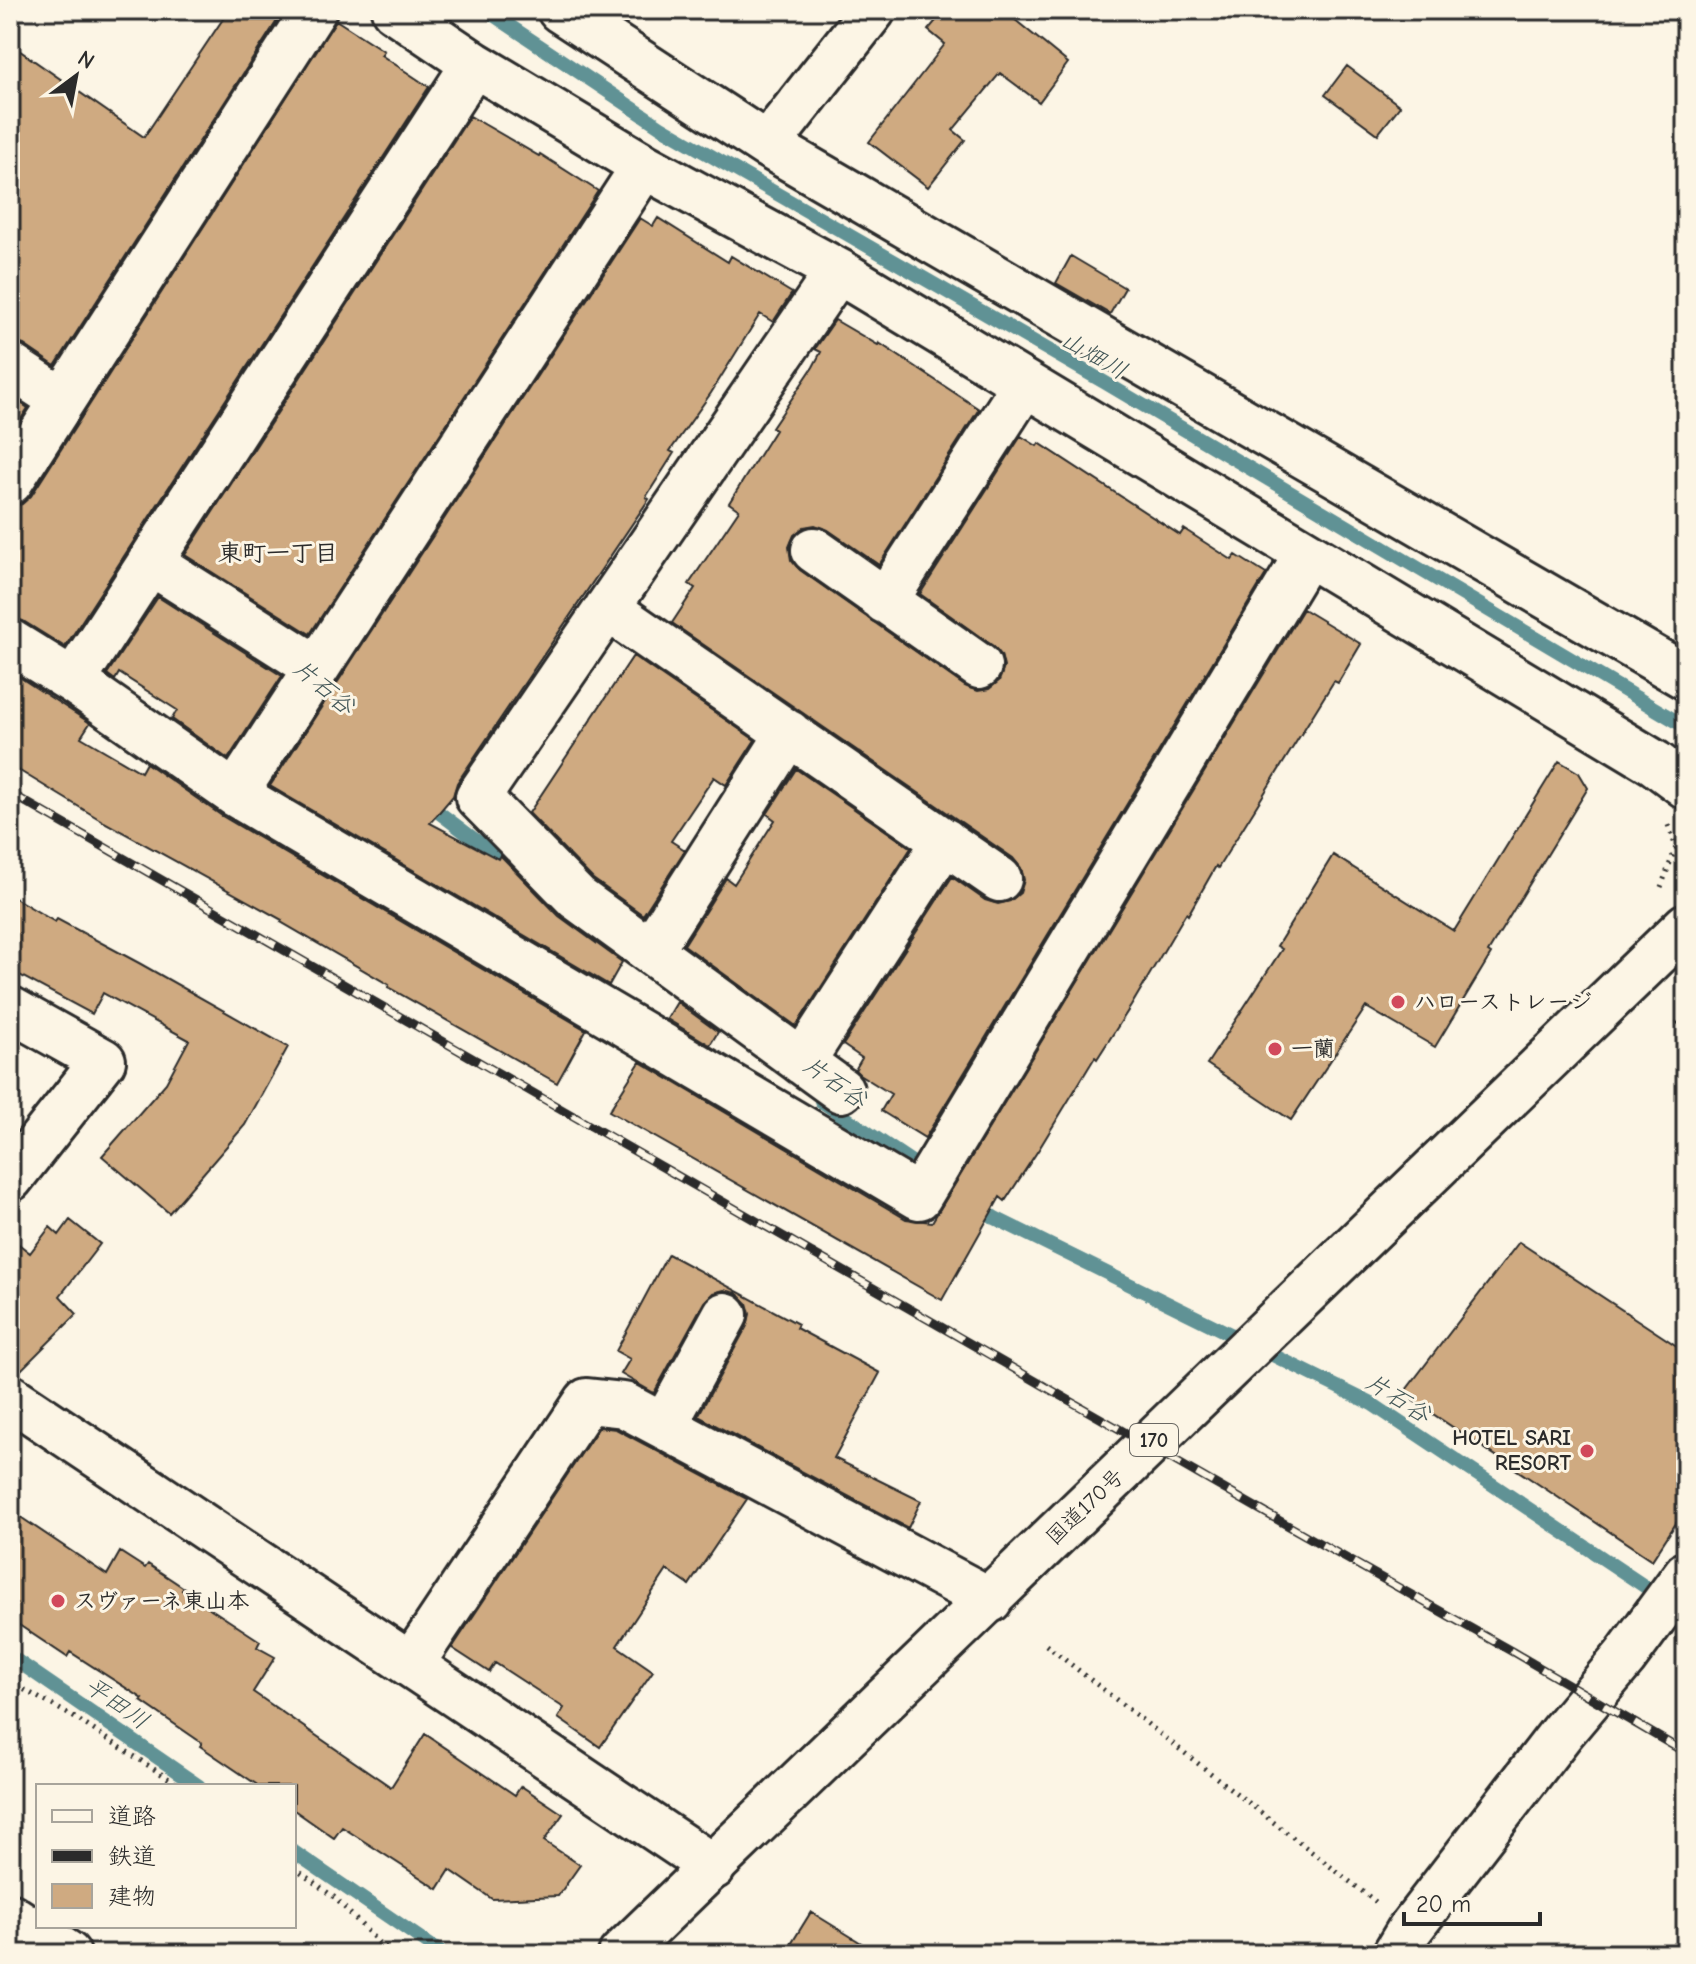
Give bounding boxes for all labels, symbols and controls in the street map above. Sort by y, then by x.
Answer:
north arrow [36,36,116,116]
text: N [73,45,99,75]
water label: 山畑川 [1056,325,1132,385]
district label: 東町一丁目 [218,539,338,567]
water label: 片石谷 [287,653,361,722]
place label: ハローストレージ [1414,989,1592,1015]
marker: ハローストレージ [1389,993,1407,1011]
place label: 一蘭 [1291,1036,1335,1062]
marker: 一蘭 [1266,1040,1284,1058]
water label: 片石谷 [797,1050,873,1115]
water label: 片石谷 [1360,1367,1437,1429]
road number: 170 [1130,1424,1178,1456]
place label: HOTEL SARI RESORT [1452,1425,1571,1476]
marker: HOTEL SARI RESORT [1578,1442,1596,1460]
street label: 国道170号 [1041,1463,1129,1551]
place label: スヴァーネ東山本 [74,1588,249,1614]
marker: スヴァーネ東山本 [49,1592,67,1610]
water label: 平田川 [79,1671,155,1735]
legend [36,1784,296,1928]
text: 道路 [108,1802,156,1830]
text: 鉄道 [108,1842,156,1870]
scale bar [1404,1876,1540,1926]
text: 建物 [108,1882,156,1910]
text: 20 m [1416,1890,1471,1918]

